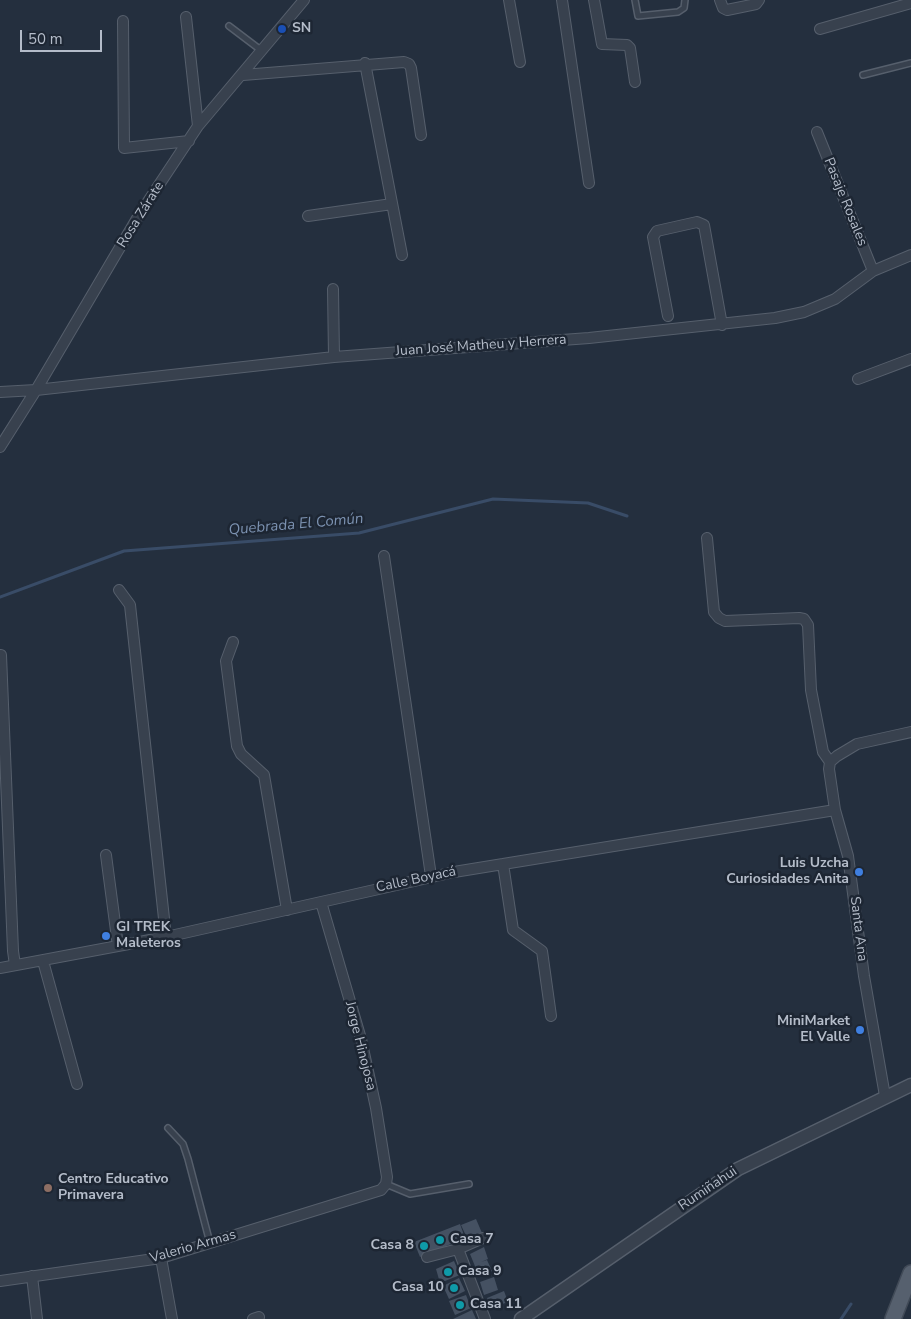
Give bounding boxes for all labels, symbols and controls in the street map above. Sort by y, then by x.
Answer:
scale bar [22,20,105,52]
place label: SN [292,21,311,37]
marker: SN [276,23,288,35]
text: 50 m [28,29,63,49]
street label: Pasaje Rosales [820,155,870,249]
street label: Rosa Zárate [114,179,168,251]
street label: Juan José Matheu y Herrera [395,332,567,360]
water label: Quebrada El Común [228,510,364,540]
place label: Luis Uzcha Curiosidades Anita [726,856,849,889]
street label: Calle Boyacá [374,863,458,897]
marker: Luis Uzcha Curiosidades Anita [853,866,865,878]
street label: Santa Ana [846,895,870,963]
place label: GI TREK Maleteros [116,920,181,952]
marker: GI TREK Maleteros [100,930,112,942]
street label: Jorge Hinojosa [341,1000,379,1092]
place label: MiniMarket El Valle [777,1014,850,1046]
marker: MiniMarket El Valle [854,1024,866,1036]
street label: Rumiñahui [676,1163,740,1215]
place label: Centro Educativo Primavera [58,1172,169,1204]
marker: Centro Educativo Primavera [42,1182,54,1194]
street label: Valerio Armas [148,1227,238,1267]
place label: Casa 7 [450,1232,494,1248]
marker: Casa 7 [434,1234,446,1246]
place label: Casa 8 [370,1238,414,1254]
marker: Casa 8 [418,1240,430,1252]
place label: Casa 9 [458,1264,502,1280]
marker: Casa 9 [442,1266,454,1278]
place label: Casa 10 [392,1280,444,1296]
marker: Casa 10 [448,1282,460,1294]
place label: Casa 11 [470,1297,522,1313]
marker: Casa 11 [454,1299,466,1311]

